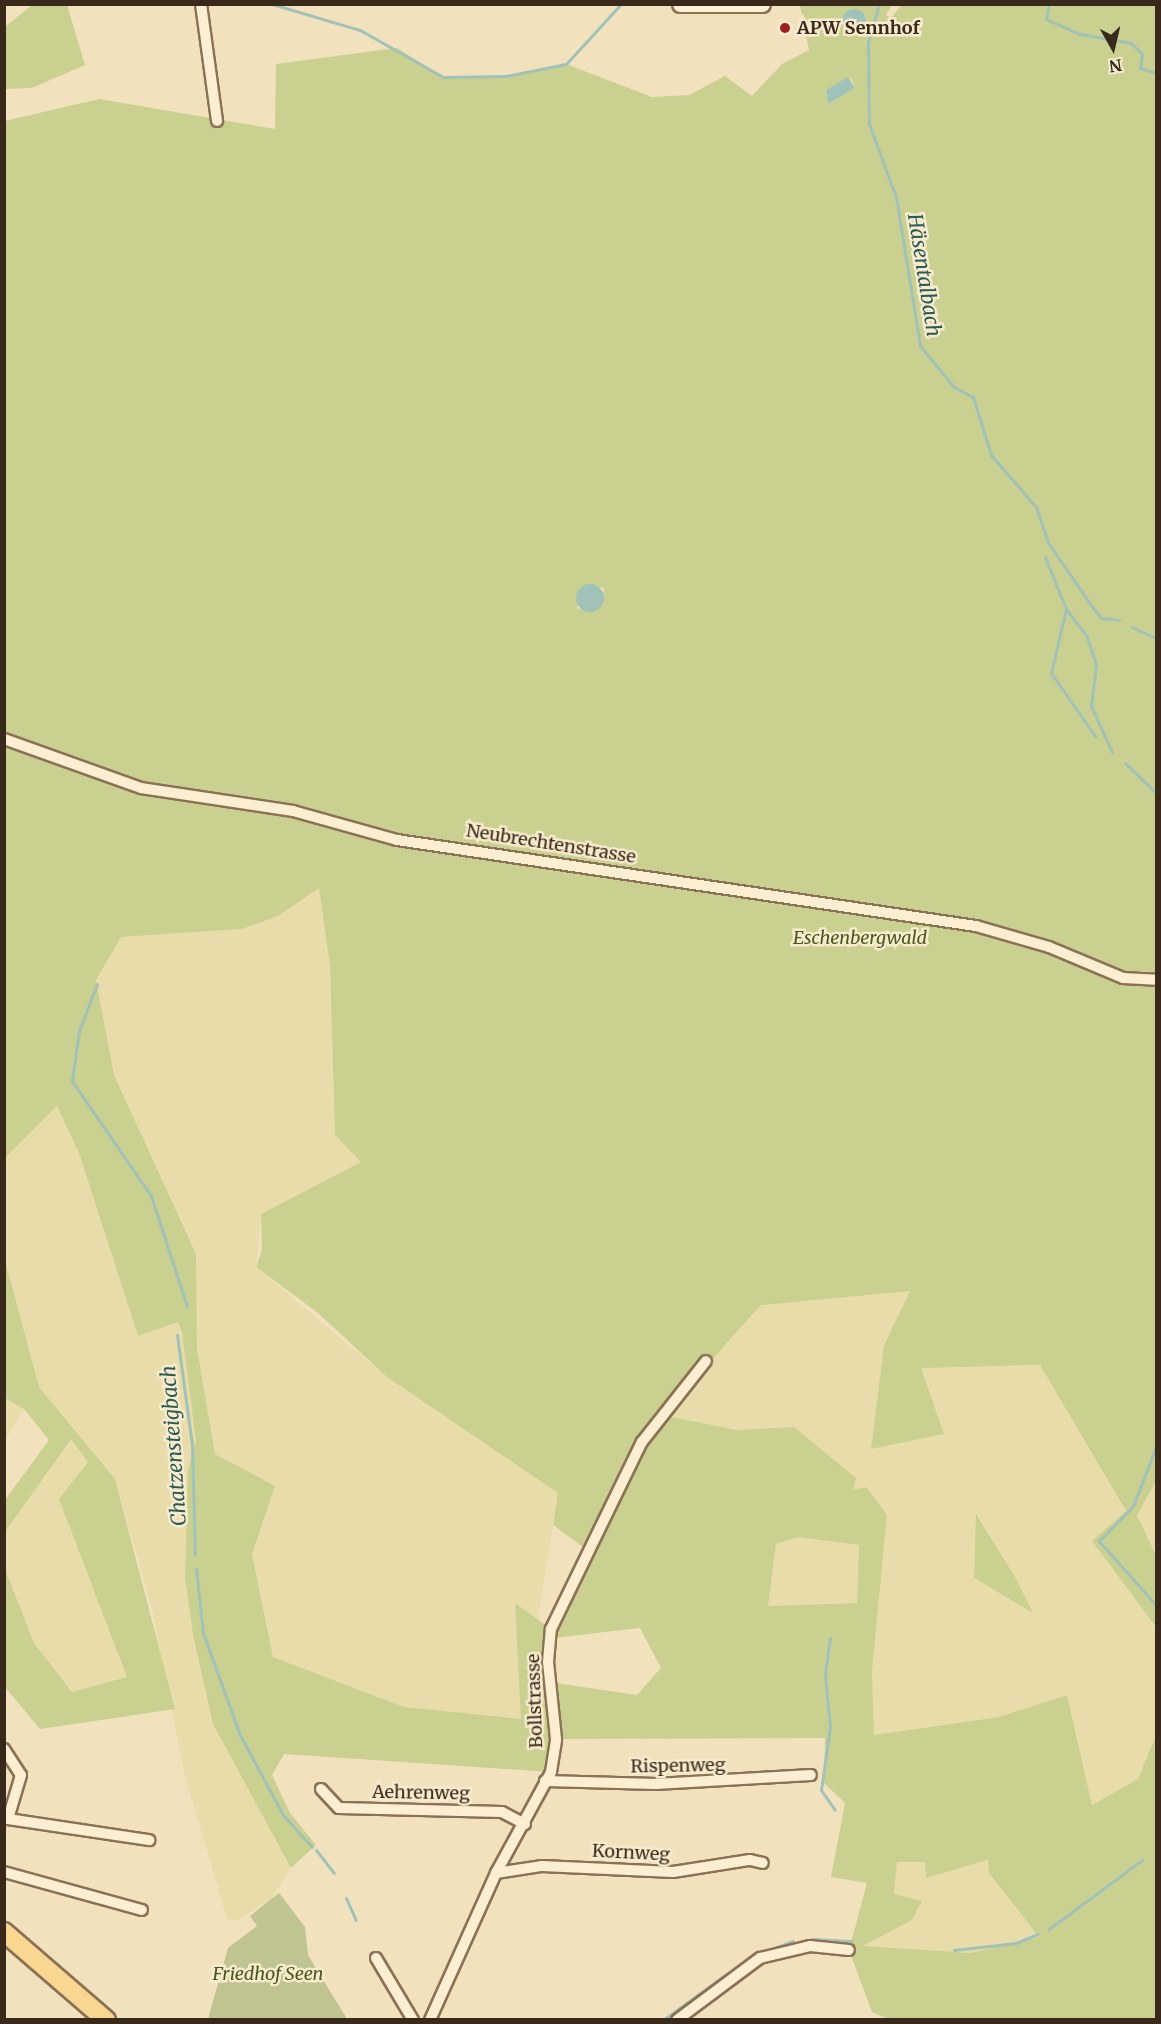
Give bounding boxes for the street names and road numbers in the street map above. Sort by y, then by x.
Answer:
street label: Neubrechtenstrasse [465,820,637,868]
street label: Bollstrasse [523,1653,547,1749]
street label: Rispenweg [630,1754,726,1778]
street label: Aehrenweg [372,1781,470,1805]
street label: Kornweg [591,1840,671,1866]

